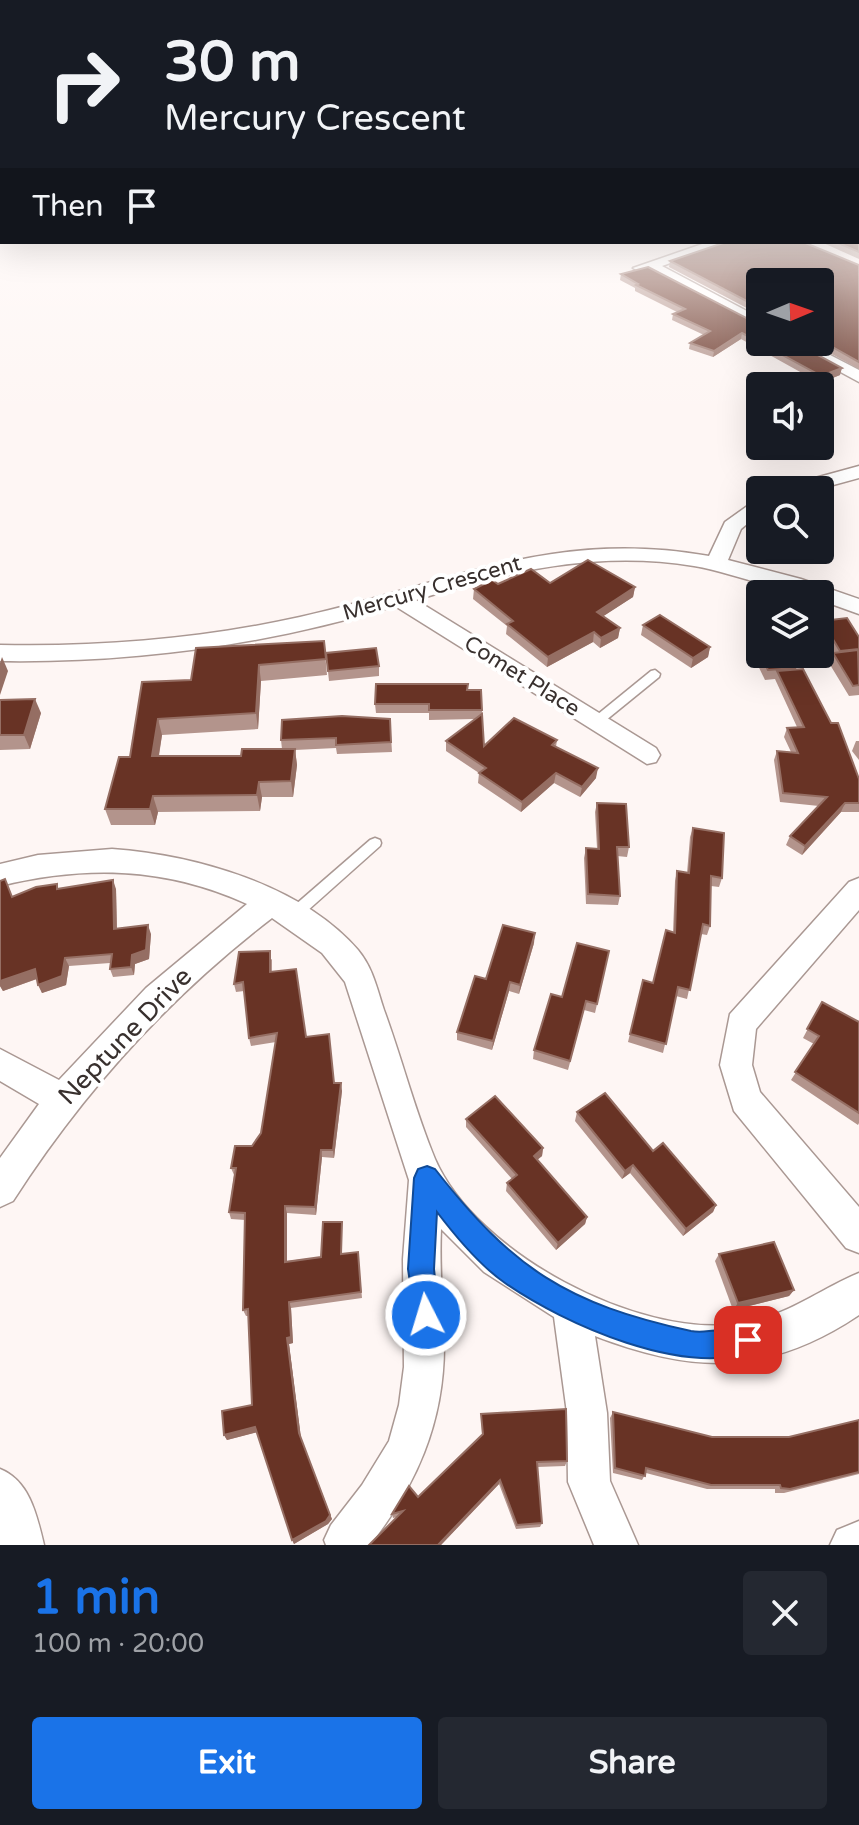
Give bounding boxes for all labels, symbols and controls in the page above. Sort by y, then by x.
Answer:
text: 30 m [164,29,300,96]
icon: right [32,32,136,136]
text: Mercury Crescent [164,97,466,140]
icon: arrive [120,184,164,228]
text: Then [32,188,104,225]
north arrow [746,268,834,356]
map controls [746,268,834,668]
button: sound [746,372,834,460]
button: search [746,476,834,564]
street label: Mercury Crescent [340,550,524,626]
button: layers [746,580,834,668]
street label: Comet Place [459,630,585,722]
street label: Neptune Drive [52,961,198,1111]
position arrow [384,1273,468,1357]
pin [714,1306,782,1374]
icon: arrive [726,1318,770,1362]
text: 1 min [32,1569,160,1627]
button: close [743,1571,827,1655]
text: 100 m · 20:00 [32,1628,204,1659]
button: Exit [32,1717,422,1809]
button: Share [438,1717,827,1809]

